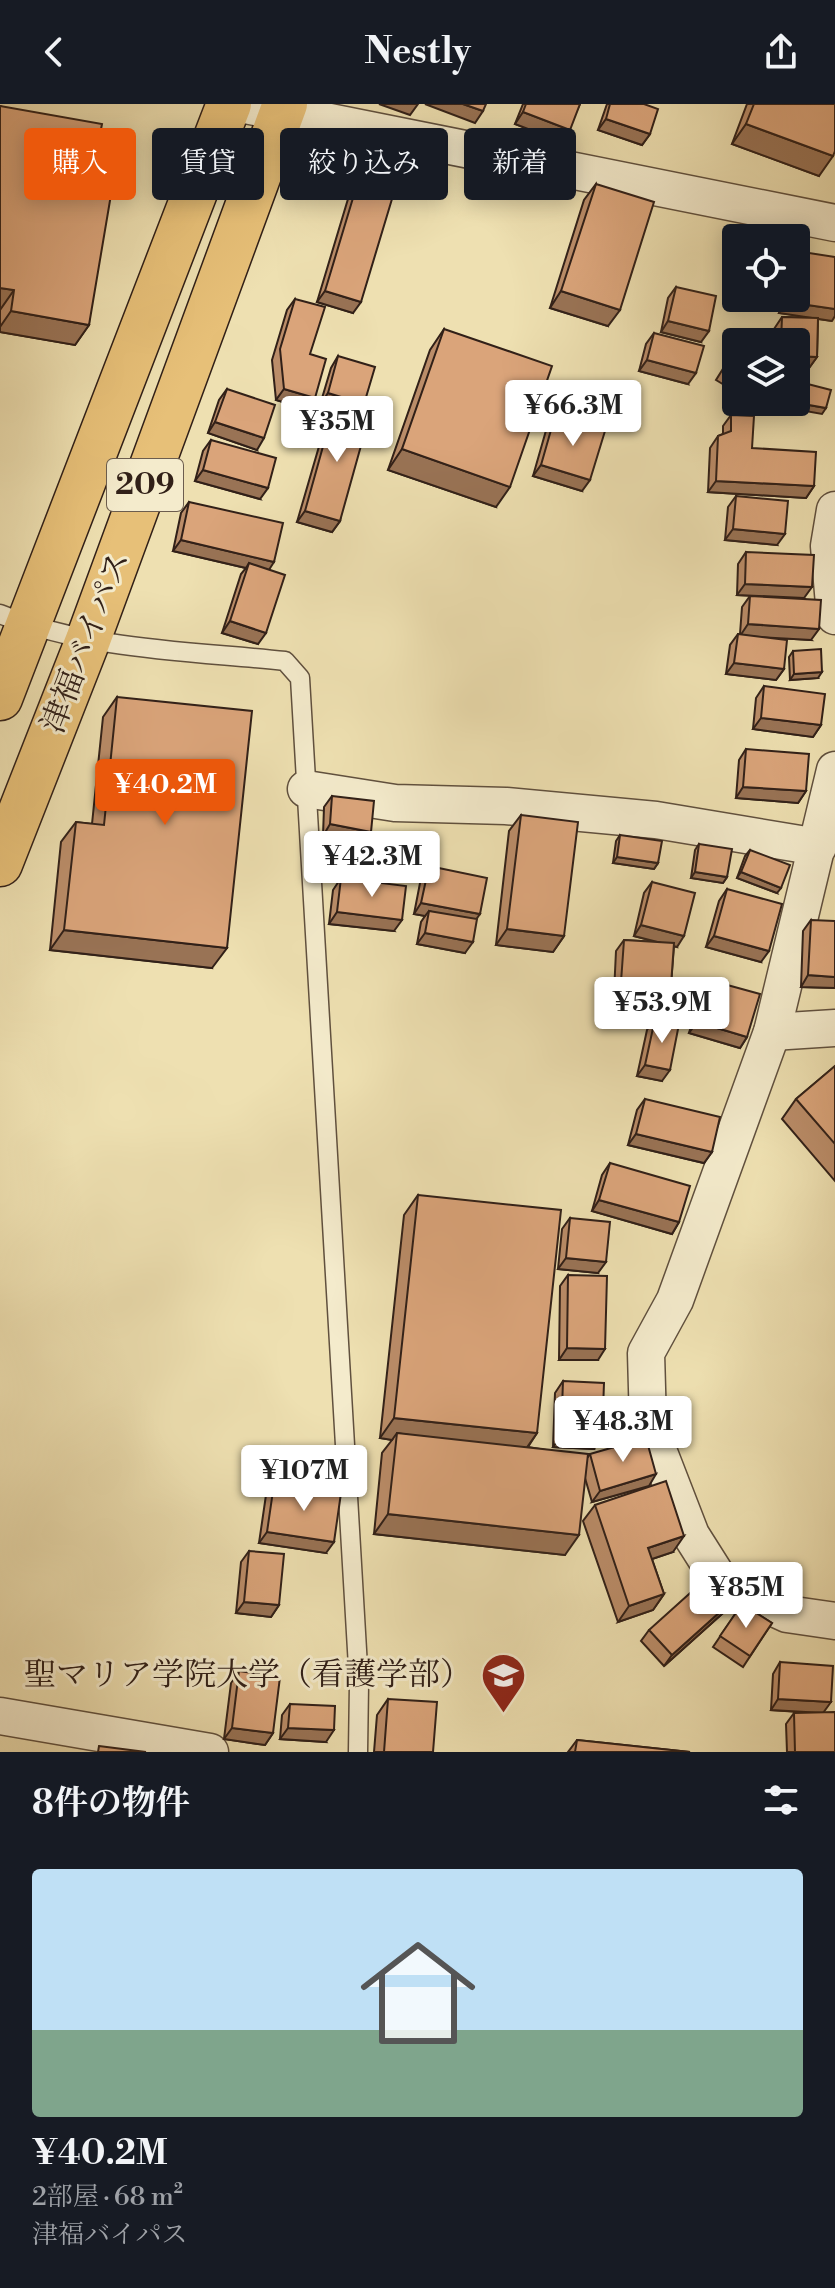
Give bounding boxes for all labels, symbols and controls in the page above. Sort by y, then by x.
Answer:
icon: back [32,30,76,74]
text: Nestly [364,30,471,75]
icon: share [759,30,803,74]
chip: 購入 [24,128,136,200]
chip: 賃貸 [152,128,264,200]
chip: 絞り込み [280,128,448,200]
chip: 新着 [464,128,576,200]
map controls [722,224,810,416]
button: locate [722,224,810,312]
button: layers [722,328,810,416]
pin: ¥66.3M [508,380,638,448]
text: ¥66.3M [523,390,623,422]
pin: ¥35M [290,396,384,464]
text: ¥35M [299,406,375,438]
road number: 209 [107,459,183,511]
street label: 津福バイパス [33,546,139,738]
pin: ¥40.2M [100,759,230,827]
text: ¥40.2M [113,769,217,801]
pin: ¥42.3M [307,831,437,899]
text: ¥42.3M [322,841,422,873]
pin: ¥53.9M [597,977,727,1045]
text: ¥53.9M [612,987,712,1019]
pin: ¥48.3M [558,1396,688,1464]
text: ¥48.3M [573,1406,673,1438]
pin: ¥107M [248,1445,360,1513]
text: ¥107M [259,1455,349,1487]
pin: ¥85M [699,1562,793,1630]
text: ¥85M [708,1572,784,1604]
school or university icon: 聖マリア学院大学（看護学部） [479,1651,527,1714]
place label: 聖マリア学院大学（看護学部） [24,1655,472,1695]
icon: filters [759,1778,803,1822]
text: 8件の物件 [32,1783,190,1825]
icon: home [346,1921,490,2065]
text: ¥40.2M [32,2133,168,2175]
text: 2部屋 · 68 m² [32,2181,183,2213]
text: 津福バイパス [32,2219,187,2251]

